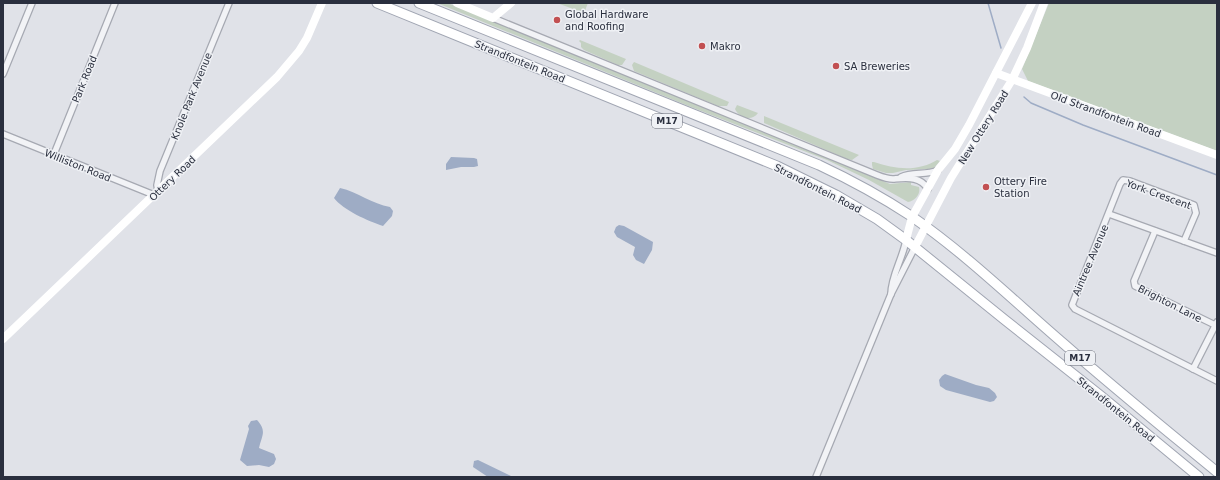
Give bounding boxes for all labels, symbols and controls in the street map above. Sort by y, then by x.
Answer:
place label: Global Hardware and Roofing [565,9,648,32]
marker: Global Hardware and Roofing [552,15,562,25]
street label: Strandfontein Road [473,38,567,85]
marker: Makro [697,41,707,51]
place label: Makro [710,41,741,52]
street label: Knole Park Avenue [169,51,214,141]
street label: Park Road [70,54,99,104]
marker: SA Breweries [831,61,841,71]
place label: SA Breweries [844,61,910,72]
street label: New Ottery Road [956,88,1011,166]
street label: Old Strandfontein Road [1049,89,1163,140]
road number: M17 [652,114,682,128]
street label: Williston Road [43,147,113,184]
street label: Ottery Road [147,154,198,203]
street label: Strandfontein Road [772,162,863,215]
place label: Ottery Fire Station [994,176,1047,199]
street label: York Crescent [1124,177,1193,211]
marker: Ottery Fire Station [981,182,991,192]
street label: Aintree Avenue [1070,223,1110,298]
street label: Brighton Lane [1136,283,1204,324]
road number: M17 [1065,351,1095,365]
street label: Strandfontein Road [1075,375,1157,444]

